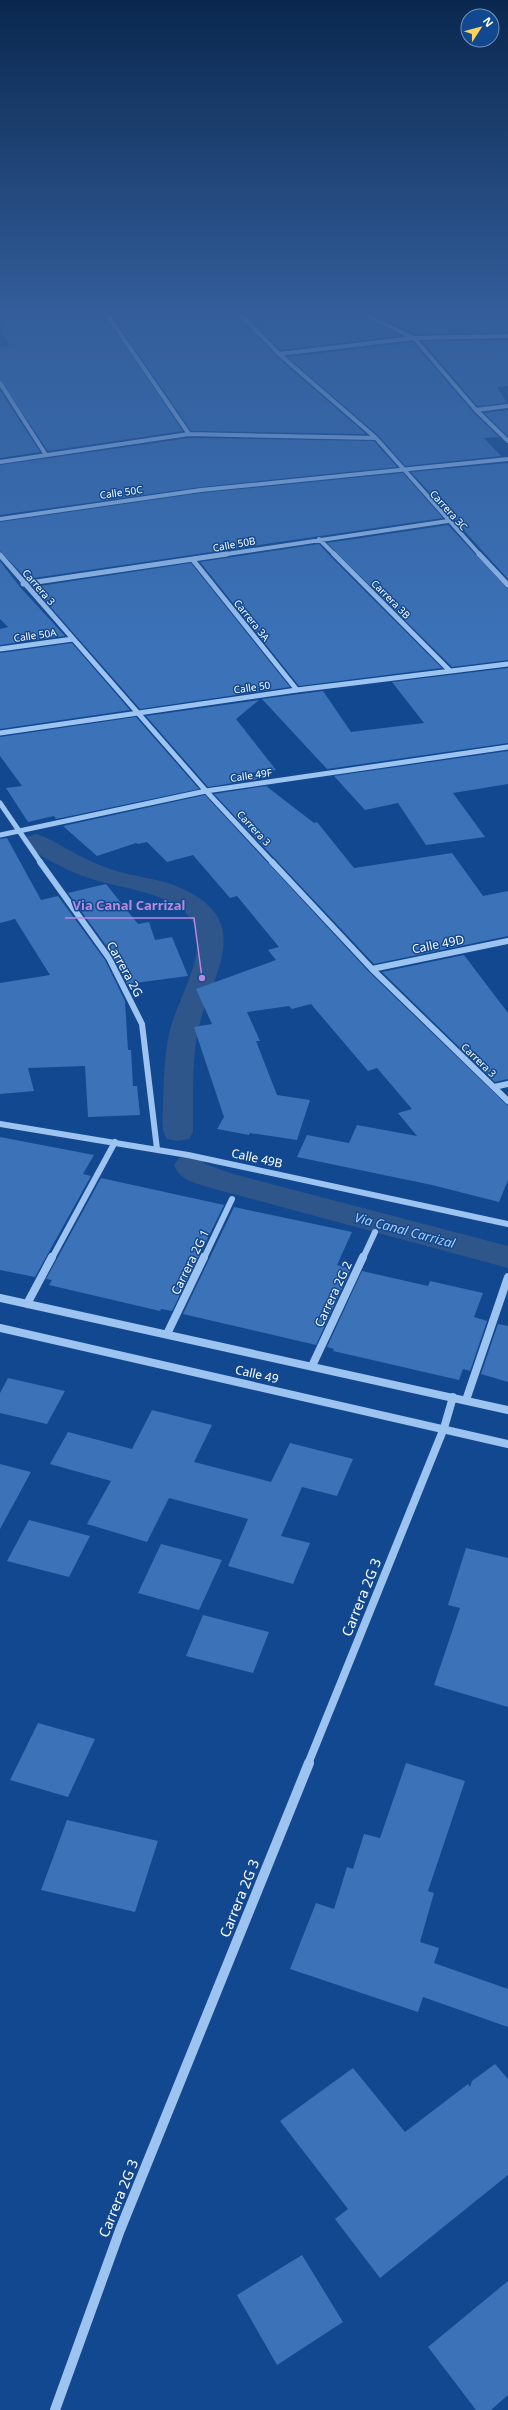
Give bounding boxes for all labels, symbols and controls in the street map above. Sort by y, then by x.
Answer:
north arrow [460,8,500,48]
text: N [480,14,497,30]
street label: Calle 50C [99,482,144,502]
street label: Carrera 3C [427,487,471,534]
street label: Calle 50B [211,533,257,555]
street label: Carrera 3 [19,566,59,608]
street label: Carrera 3B [368,576,414,622]
street label: Carrera 3A [231,596,274,644]
street label: Calle 50A [13,625,58,645]
street label: Calle 50 [233,677,271,696]
street label: Calle 49F [229,765,273,785]
street label: Carrera 3 [234,807,274,849]
callout: Via Canal Carrizal [65,893,194,918]
text: Via Canal Carrizal [73,896,185,914]
street label: Calle 49D [410,931,466,957]
street label: Carrera 2G [103,938,147,1000]
street label: Carrera 3 [458,1040,500,1080]
street label: Calle 49B [230,1144,284,1172]
water label: Via Canal Carrizal [353,1208,458,1252]
street label: Carrera 2G 1 [167,1226,213,1298]
street label: Carrera 2G 2 [310,1258,356,1330]
street label: Calle 49 [234,1361,281,1387]
street label: Carrera 2G 3 [337,1555,385,1639]
street label: Carrera 2G 3 [215,1856,263,1940]
street label: Carrera 2G 3 [94,2156,142,2240]

